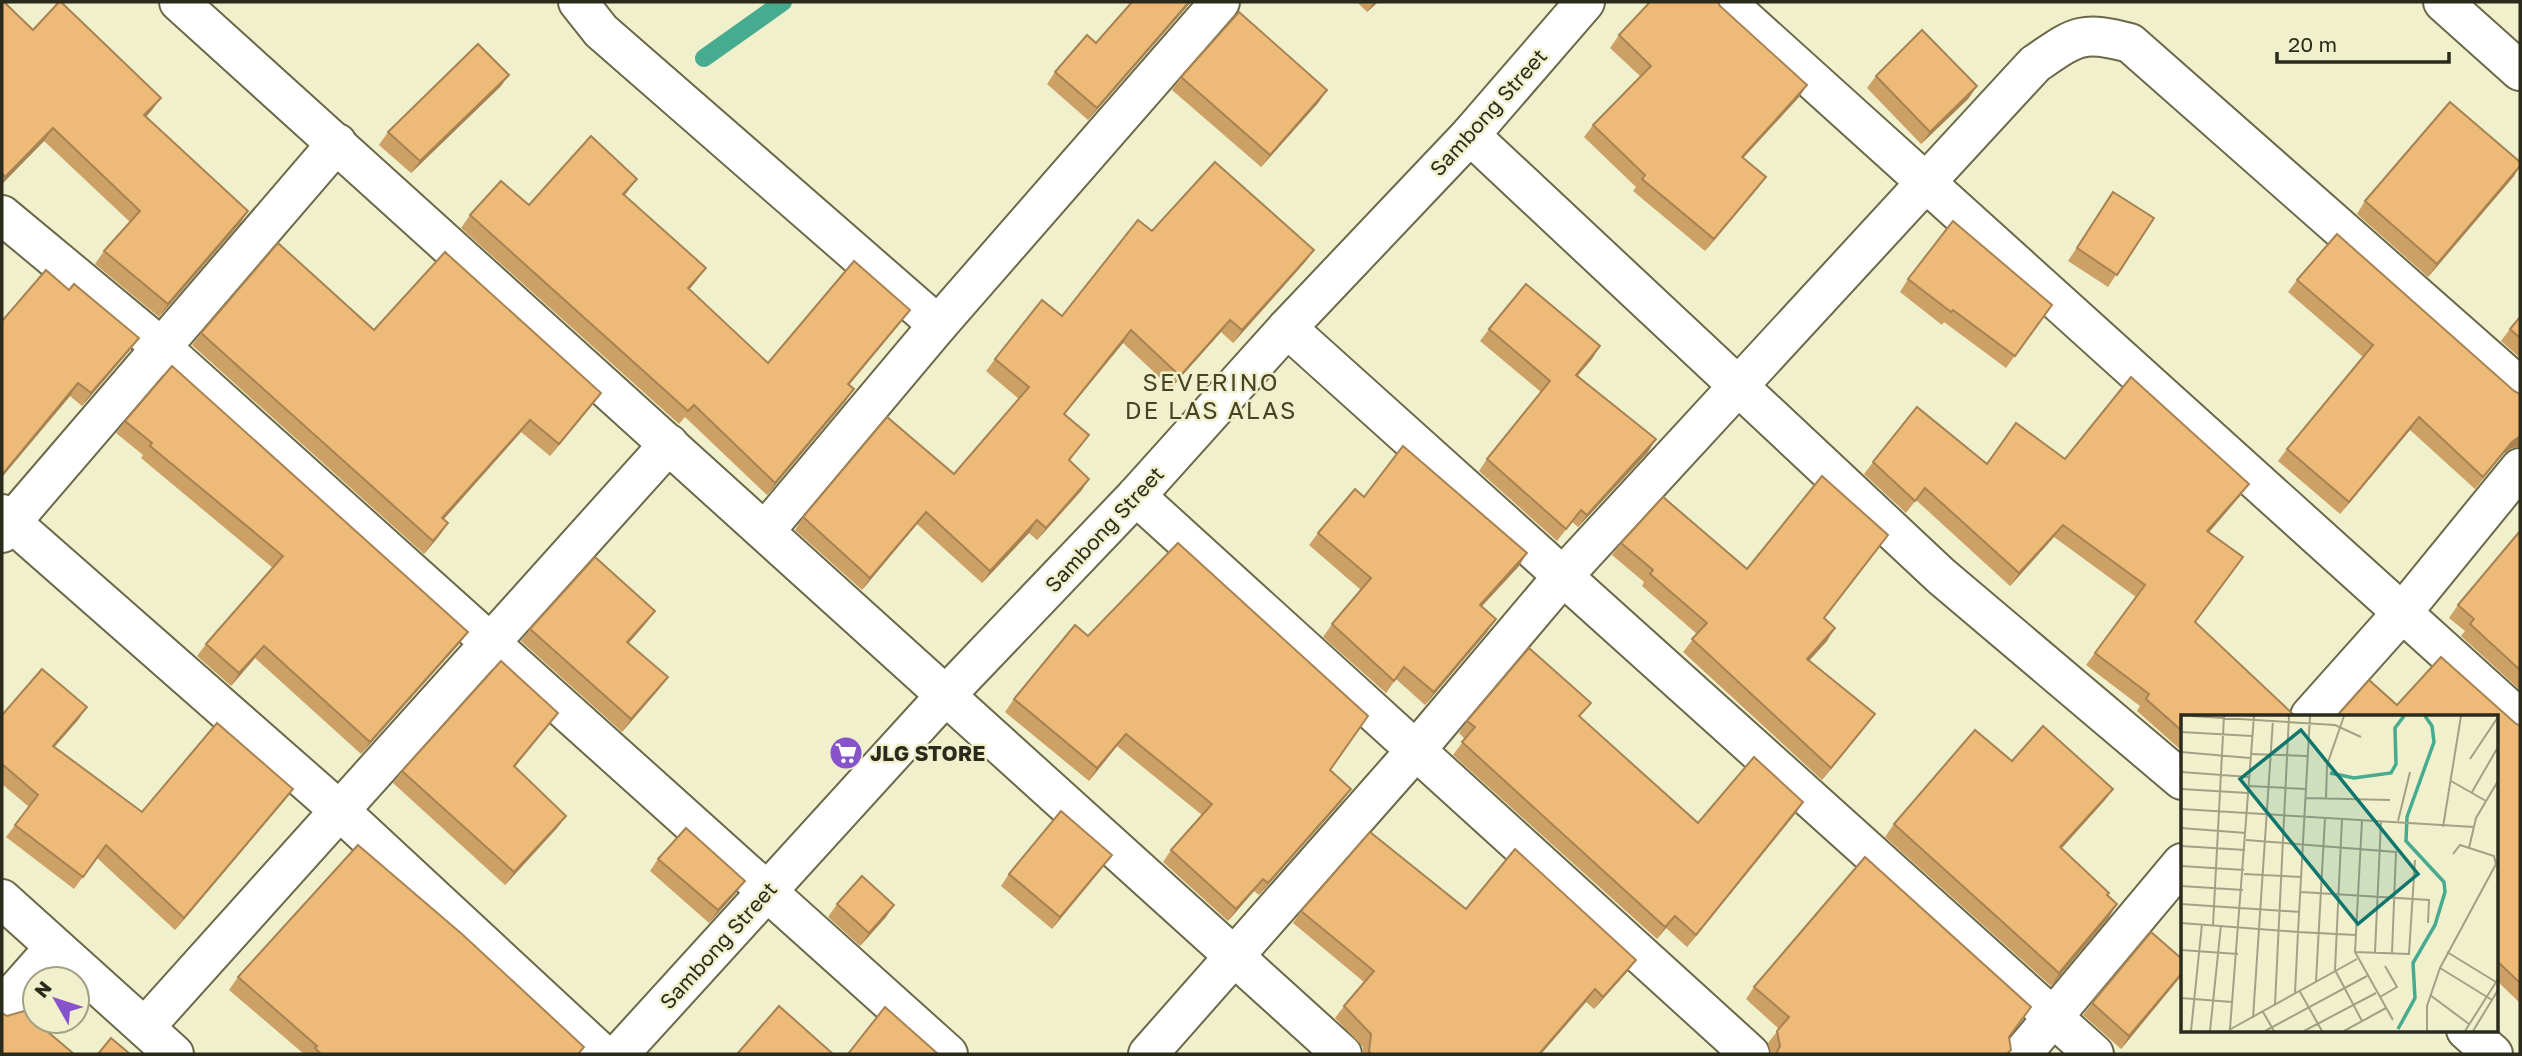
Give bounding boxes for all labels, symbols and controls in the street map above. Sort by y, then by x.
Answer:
scale bar [2277,21,2448,65]
text: 20 m [2288,31,2337,57]
street label: Sambong Street [1424,43,1552,181]
district label: SEVERINO DE LAS ALAS [1125,367,1297,424]
street label: Sambong Street [1039,461,1169,597]
inset map [2181,715,2498,1032]
supermarket icon: JLG STORE [827,734,865,772]
place label: JLG STORE [870,740,985,766]
street label: Sambong Street [654,876,782,1014]
north arrow [21,965,91,1035]
text: N [29,976,56,1002]

